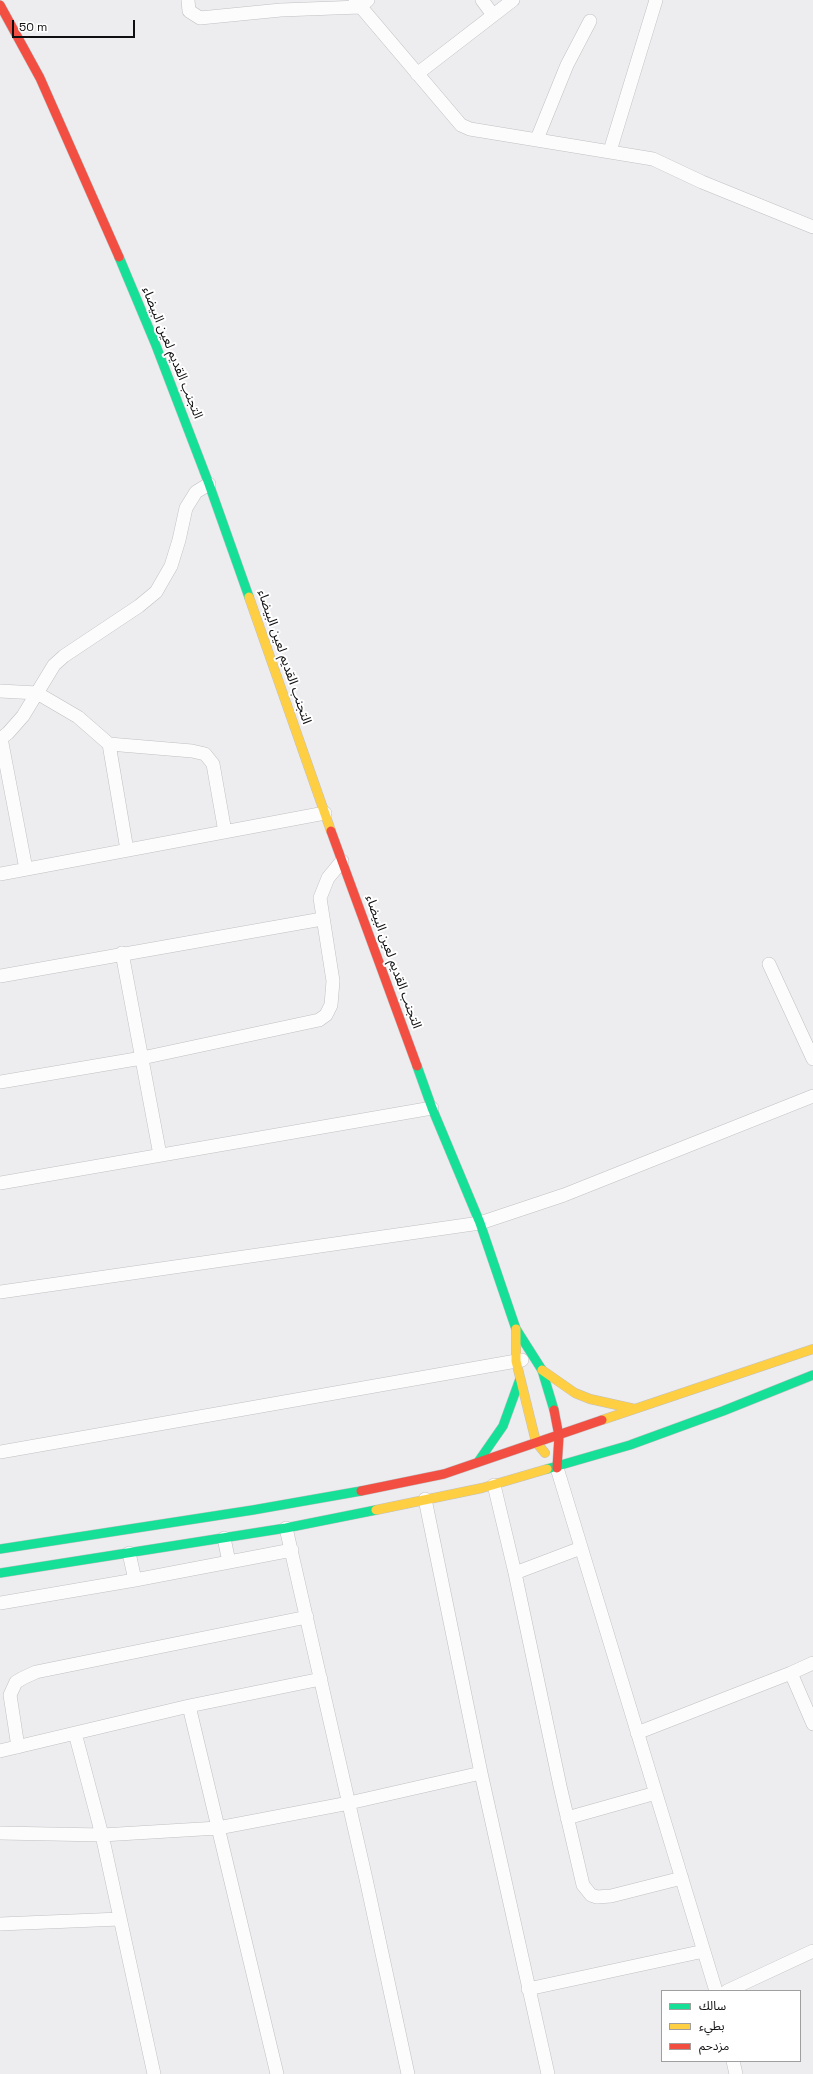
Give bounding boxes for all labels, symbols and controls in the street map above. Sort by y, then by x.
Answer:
scale bar [14,12,137,38]
text: 50 m [19,19,47,35]
street label: التجنب القديم لعين البيضاء [138,285,206,421]
street label: التجنب القديم لعين البيضاء [254,588,314,726]
street label: التجنب القديم لعين البيضاء [362,893,424,1031]
legend [661,1990,801,2062]
text: سالك [699,1998,726,2014]
text: بطيء [699,2018,725,2034]
text: مزدحم [699,2038,729,2054]

